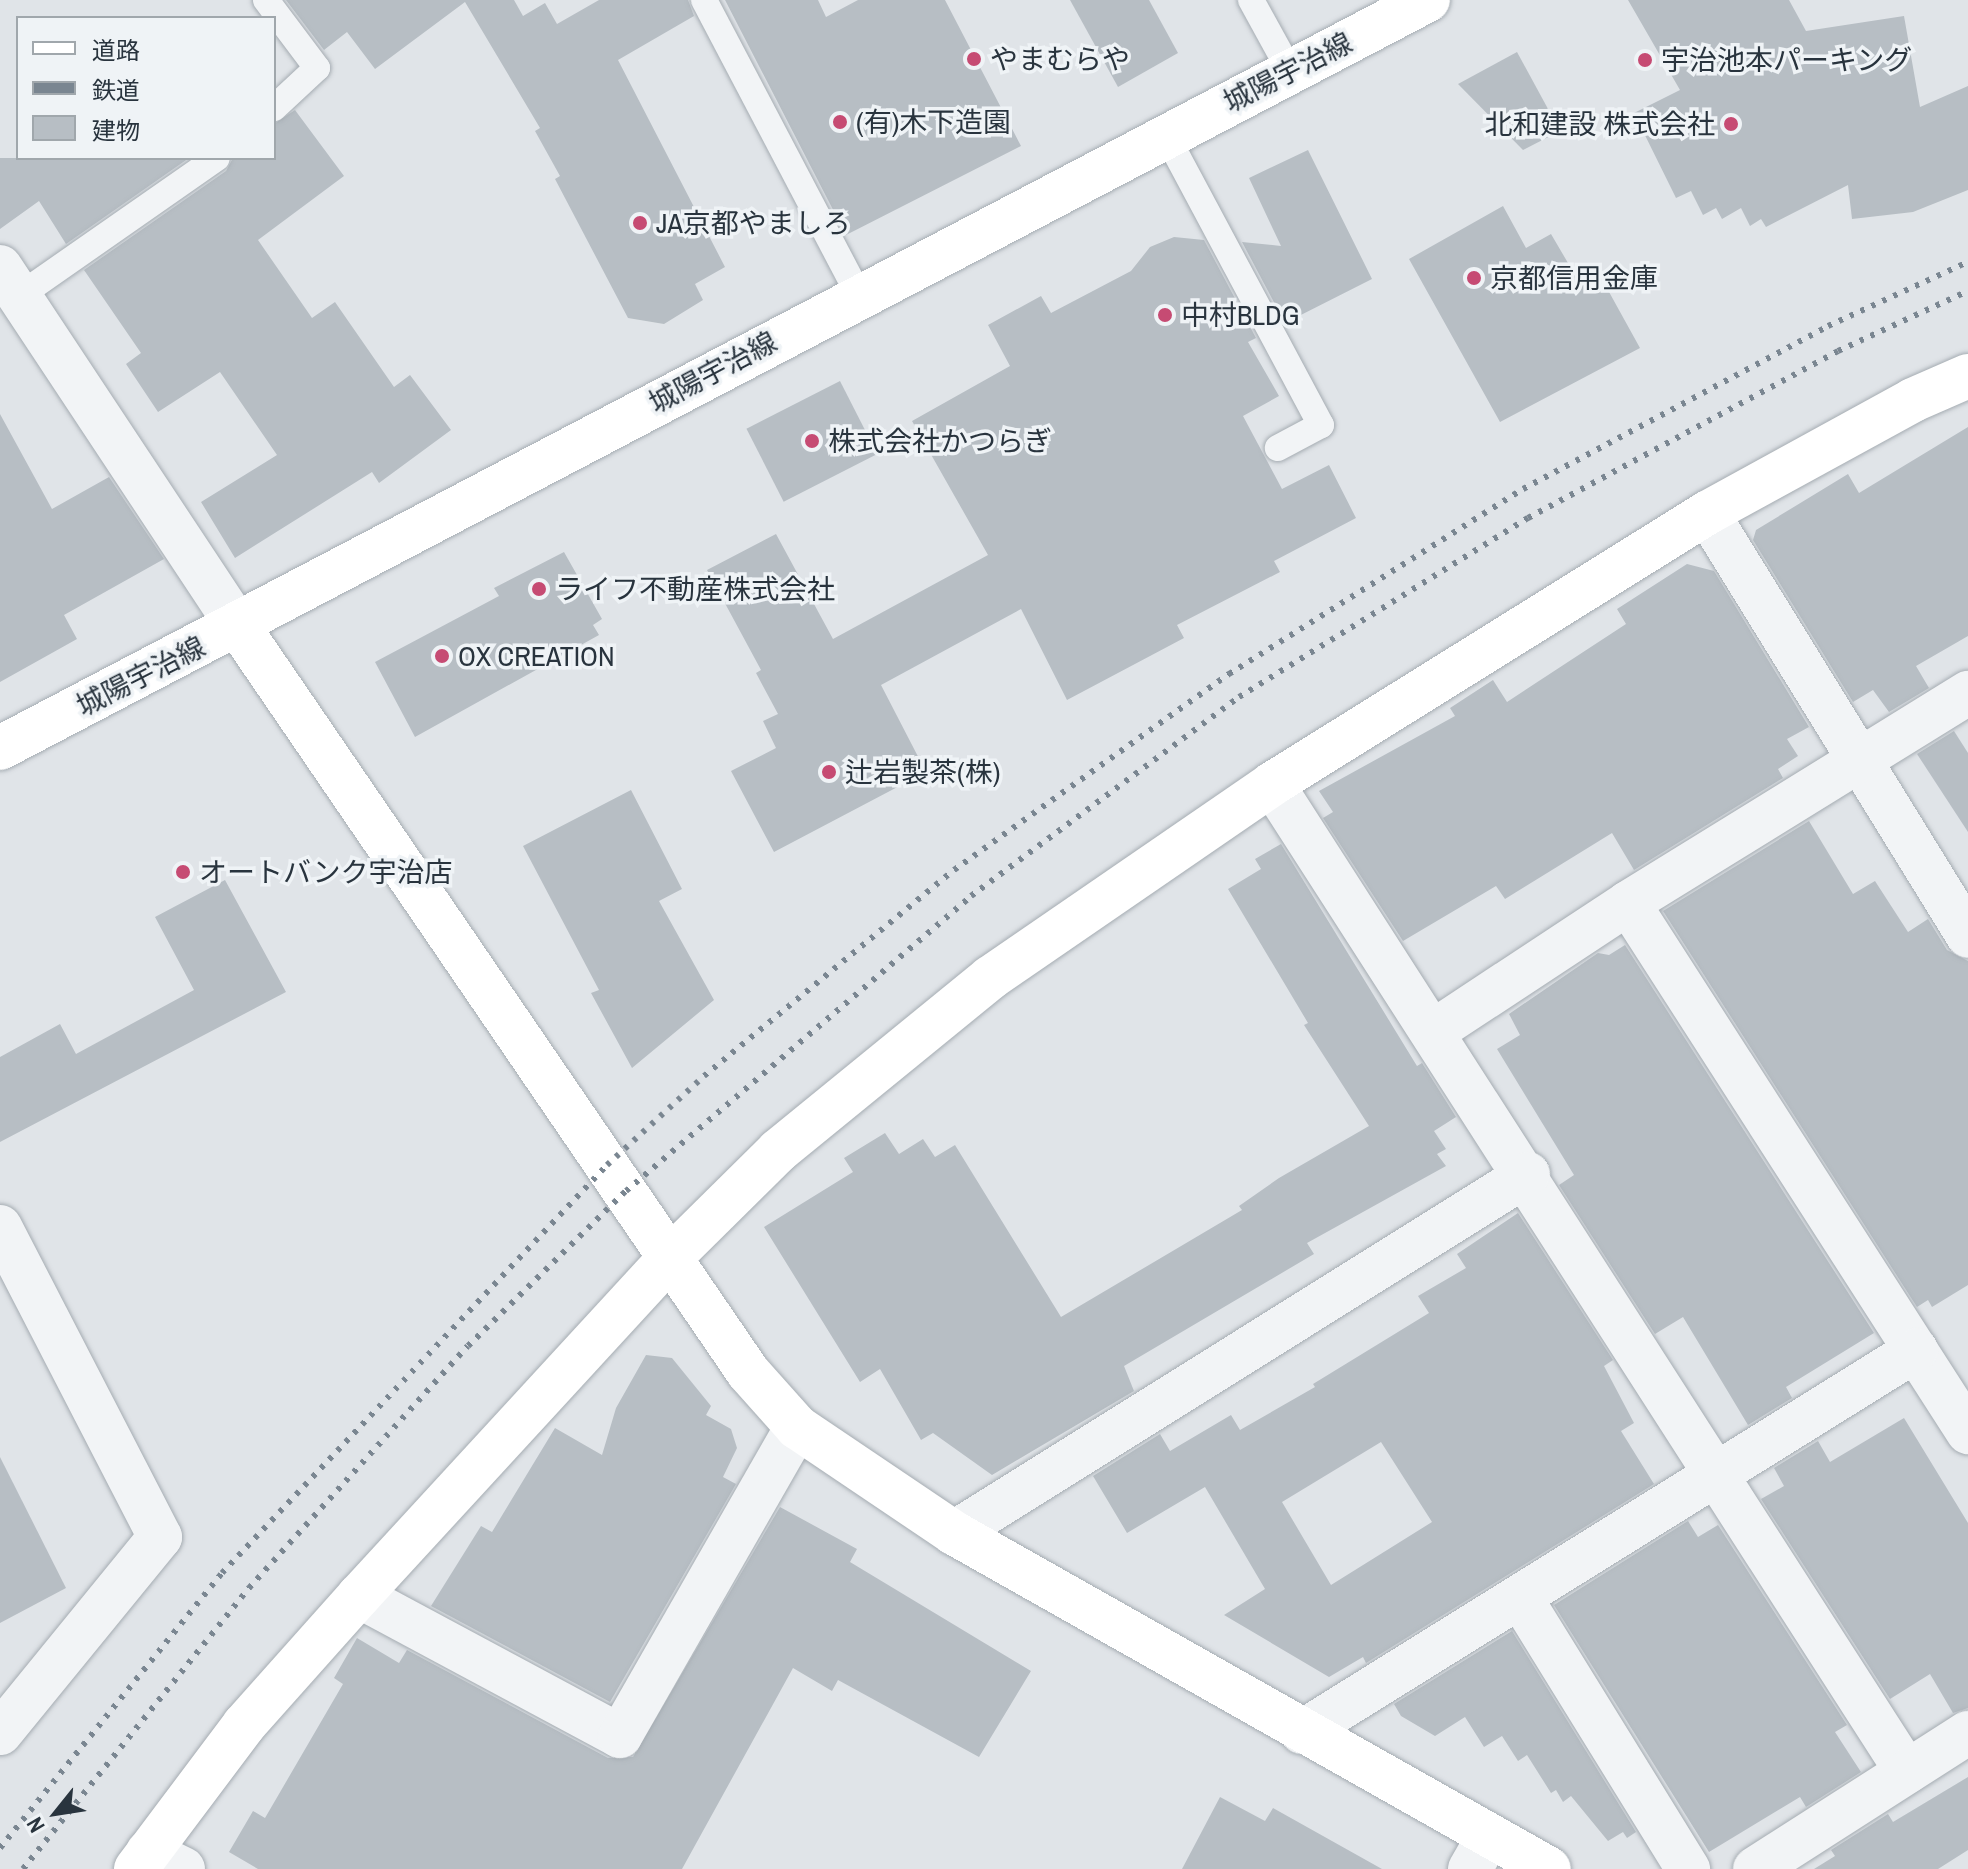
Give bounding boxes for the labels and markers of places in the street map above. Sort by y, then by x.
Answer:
place label: やまむらや [990,42,1130,76]
place label: 宇治池本パーキング [1661,43,1913,77]
marker: やまむらや [965,50,983,68]
marker: 宇治池本パーキング [1636,51,1654,69]
place label: (有)木下造園 [856,105,1011,139]
place label: 北和建設 株式会社 [1485,107,1715,141]
marker: (有)木下造園 [831,113,849,131]
marker: 北和建設 株式会社 [1722,115,1740,133]
place label: JA京都やましろ [656,206,851,240]
marker: JA京都やましろ [631,214,649,232]
place label: 京都信用金庫 [1490,261,1658,295]
marker: 京都信用金庫 [1465,269,1483,287]
place label: 中村BLDG [1181,298,1300,332]
marker: 中村BLDG [1156,306,1174,324]
place label: 株式会社かつらぎ [828,424,1052,458]
marker: 株式会社かつらぎ [803,432,821,450]
place label: ライフ不動産株式会社 [555,572,835,606]
marker: ライフ不動産株式会社 [530,580,548,598]
place label: OX CREATION [458,639,615,673]
marker: OX CREATION [433,647,451,665]
place label: 辻岩製茶(株) [845,755,1000,789]
marker: 辻岩製茶(株) [820,763,838,781]
place label: オートバンク宇治店 [199,855,451,889]
marker: オートバンク宇治店 [174,863,192,881]

